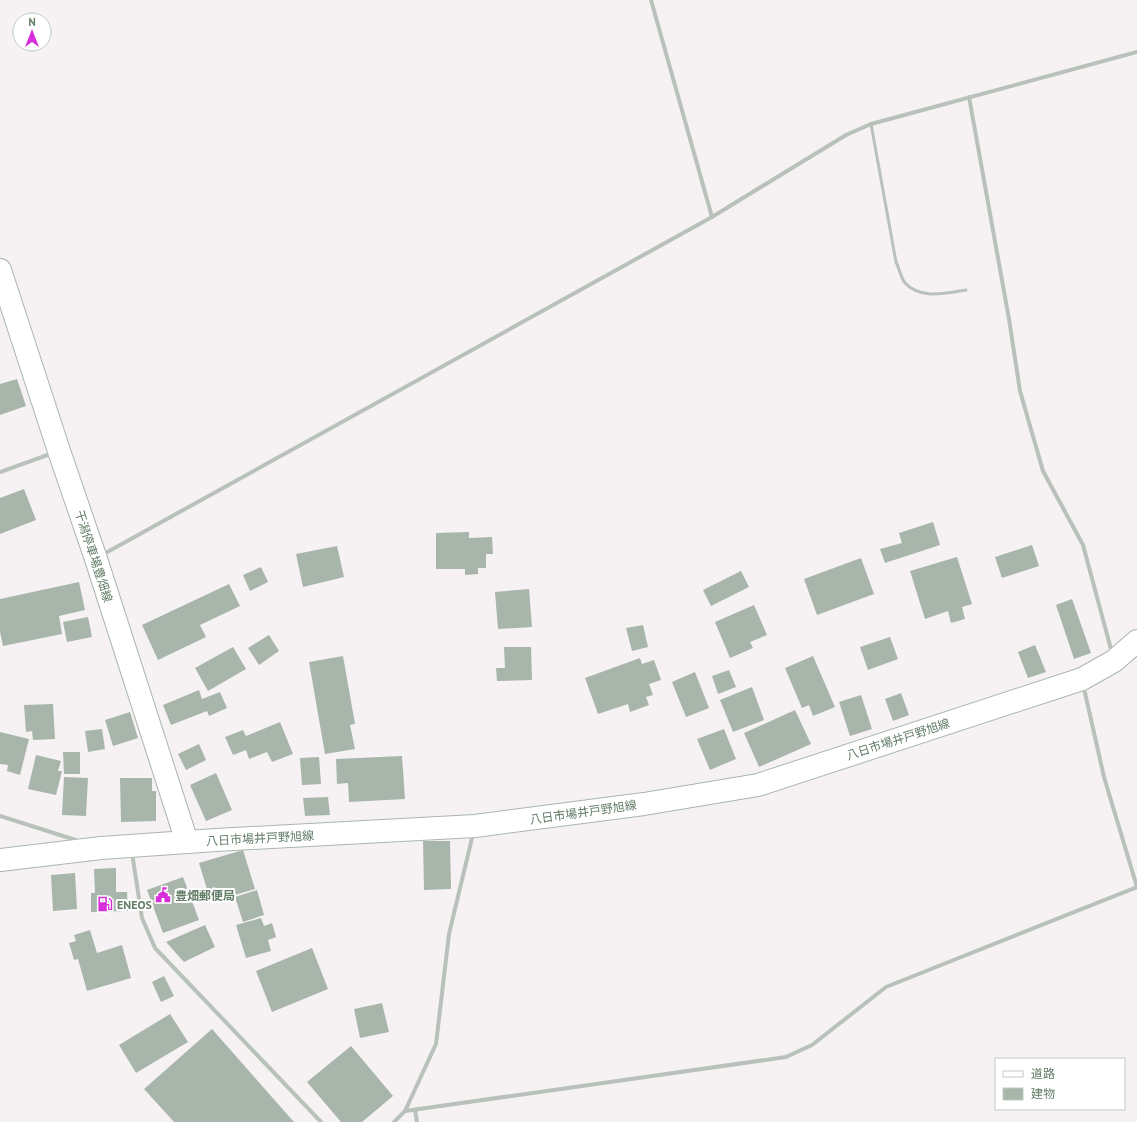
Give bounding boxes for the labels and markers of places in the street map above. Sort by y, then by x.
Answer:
public building icon: 豊畑郵便局 [154,886,172,904]
place label: 豊畑郵便局 [175,888,235,903]
fuel station icon: ENEOS [96,895,114,913]
place label: ENEOS [117,897,152,912]

